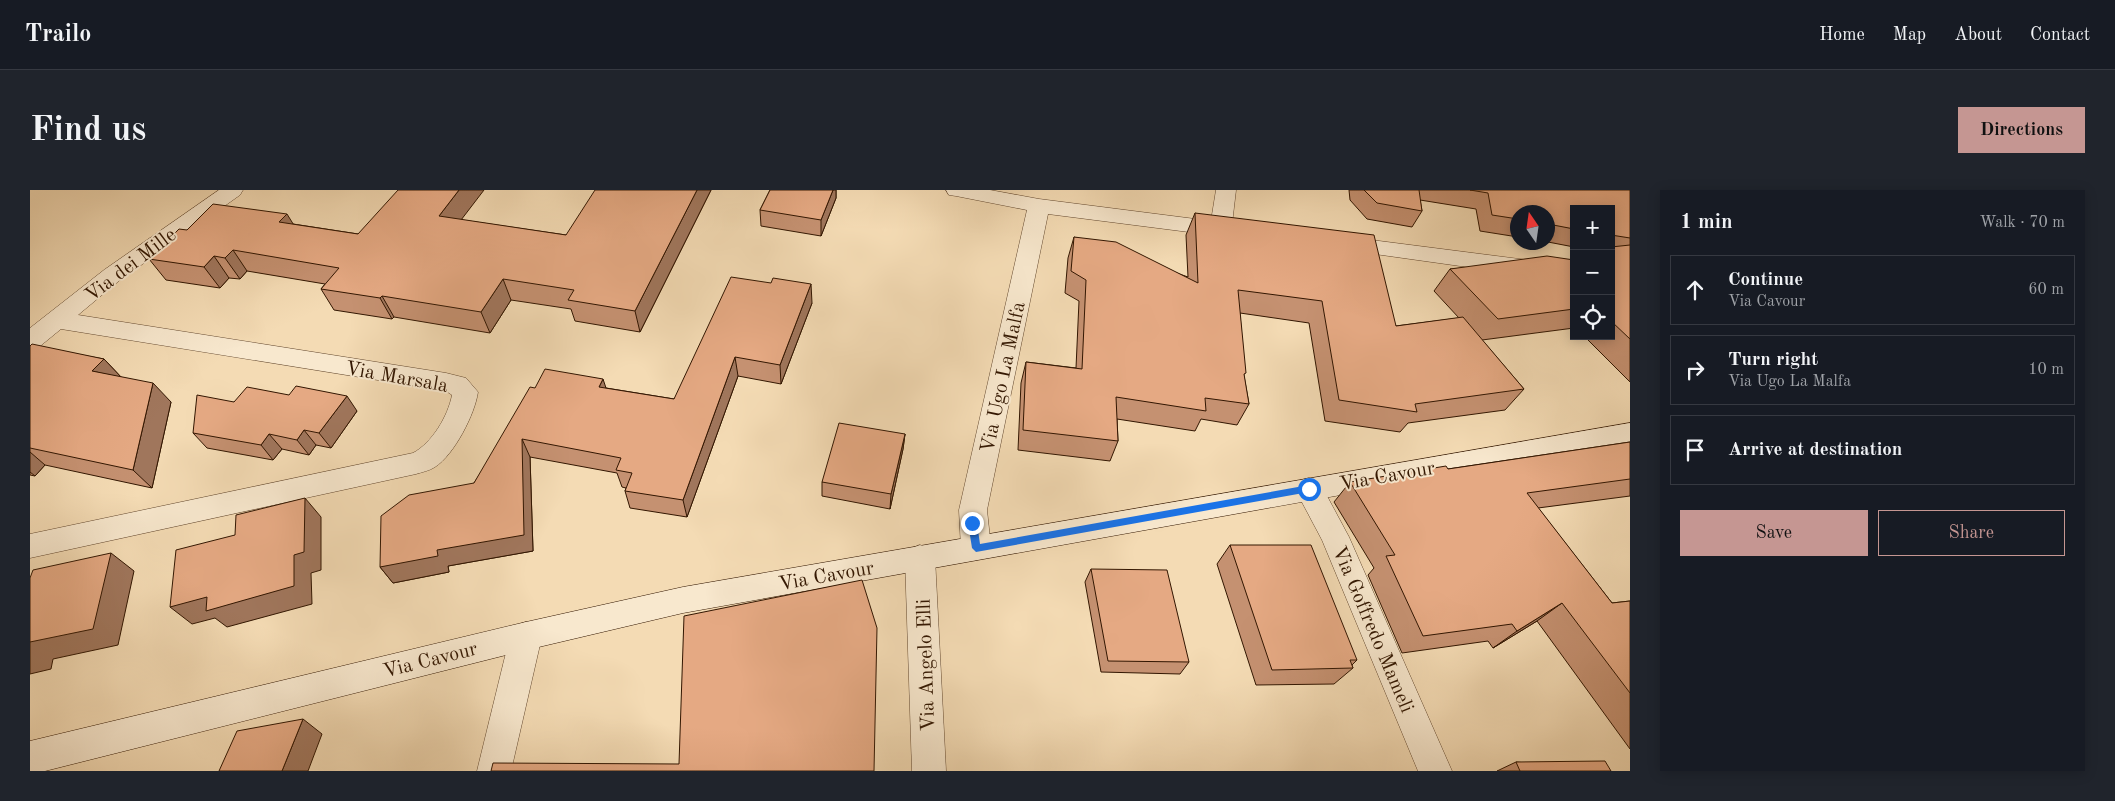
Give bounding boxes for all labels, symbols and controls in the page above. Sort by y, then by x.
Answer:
text: Trailo [25,23,91,47]
text: Home [1819,26,1865,44]
text: Map [1893,26,1926,44]
text: About [1954,26,2002,44]
text: Contact [2030,26,2090,44]
button: Directions [1958,107,2085,153]
text: Find us [30,113,146,148]
north arrow [1510,205,1555,250]
map controls [1570,205,1615,340]
button: + [1570,205,1615,250]
text: 1 min [1680,212,1733,233]
text: Walk · 70 m [1979,215,2065,231]
street label: Via dei Mille [82,225,180,306]
button: − [1570,250,1615,295]
text: Continue [1728,271,1803,290]
icon: ahead [1681,276,1709,304]
text: 60 m [2028,282,2064,298]
text: Via Cavour [1728,294,1805,310]
button: locate [1570,295,1615,340]
street label: Via Ugo La Malfa [978,300,1030,455]
text: Turn right [1728,351,1818,370]
icon: right [1681,356,1709,384]
street label: Via Marsala [344,359,450,397]
text: 10 m [2028,362,2064,378]
text: Via Ugo La Malfa [1728,374,1851,390]
icon: arrive [1681,436,1709,464]
text: Arrive at destination [1728,441,1902,460]
street label: Via Cavour [1338,459,1437,495]
route start [1298,478,1321,501]
button: Save [1680,510,1868,556]
button: Share [1878,510,2065,556]
route end [961,512,984,535]
street label: Via Goffredo Mameli [1328,544,1416,716]
street label: Via Cavour [777,559,876,595]
street label: Via Angelo Elli [915,598,939,731]
street label: Via Cavour [381,640,480,682]

